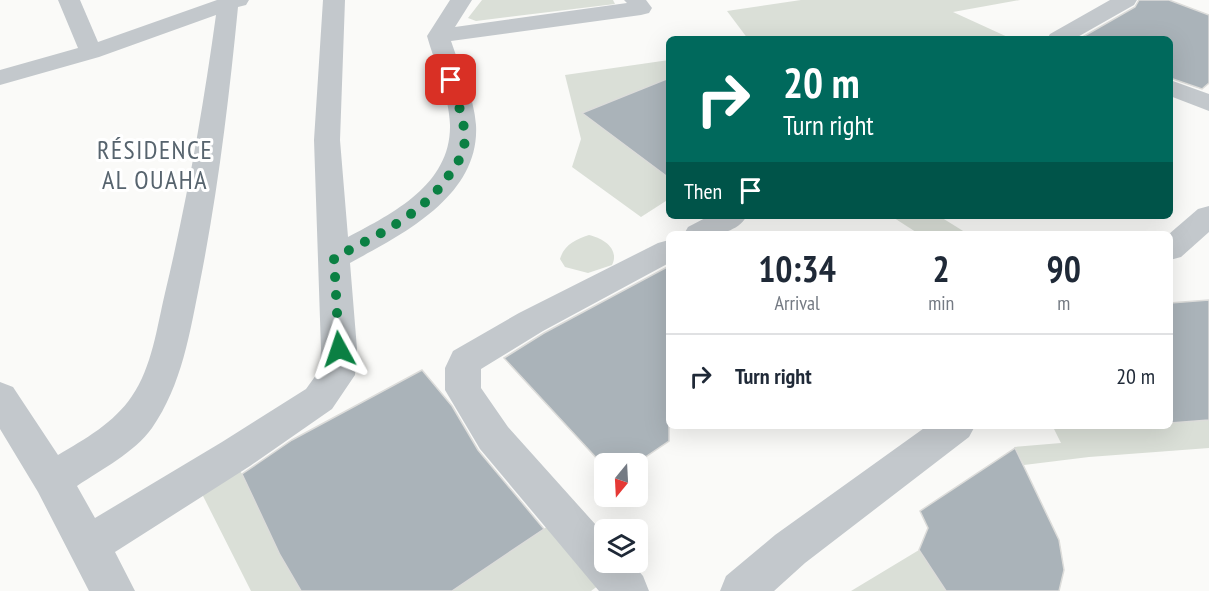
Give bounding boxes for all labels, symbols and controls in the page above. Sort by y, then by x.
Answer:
pin [425,54,476,105]
text: 20 m [783,55,860,110]
icon: right [684,60,762,138]
icon: arrive [434,63,467,96]
text: Turn right [783,108,874,142]
district label: RÉSIDENCE AL OUAHA [97,133,213,196]
icon: arrive [734,174,767,207]
text: Then [684,177,722,205]
text: 10:34 [758,245,836,292]
text: 2 [933,245,950,292]
text: 90 [1046,245,1081,292]
text: Arrival [774,290,820,316]
text: min [928,290,954,316]
text: m [1057,290,1070,316]
position arrow [307,317,371,381]
icon: right [684,360,717,393]
text: Turn right [735,362,812,390]
text: 20 m [1116,362,1155,390]
north arrow [594,453,648,507]
map controls [594,453,648,573]
button: layers [594,519,648,573]

